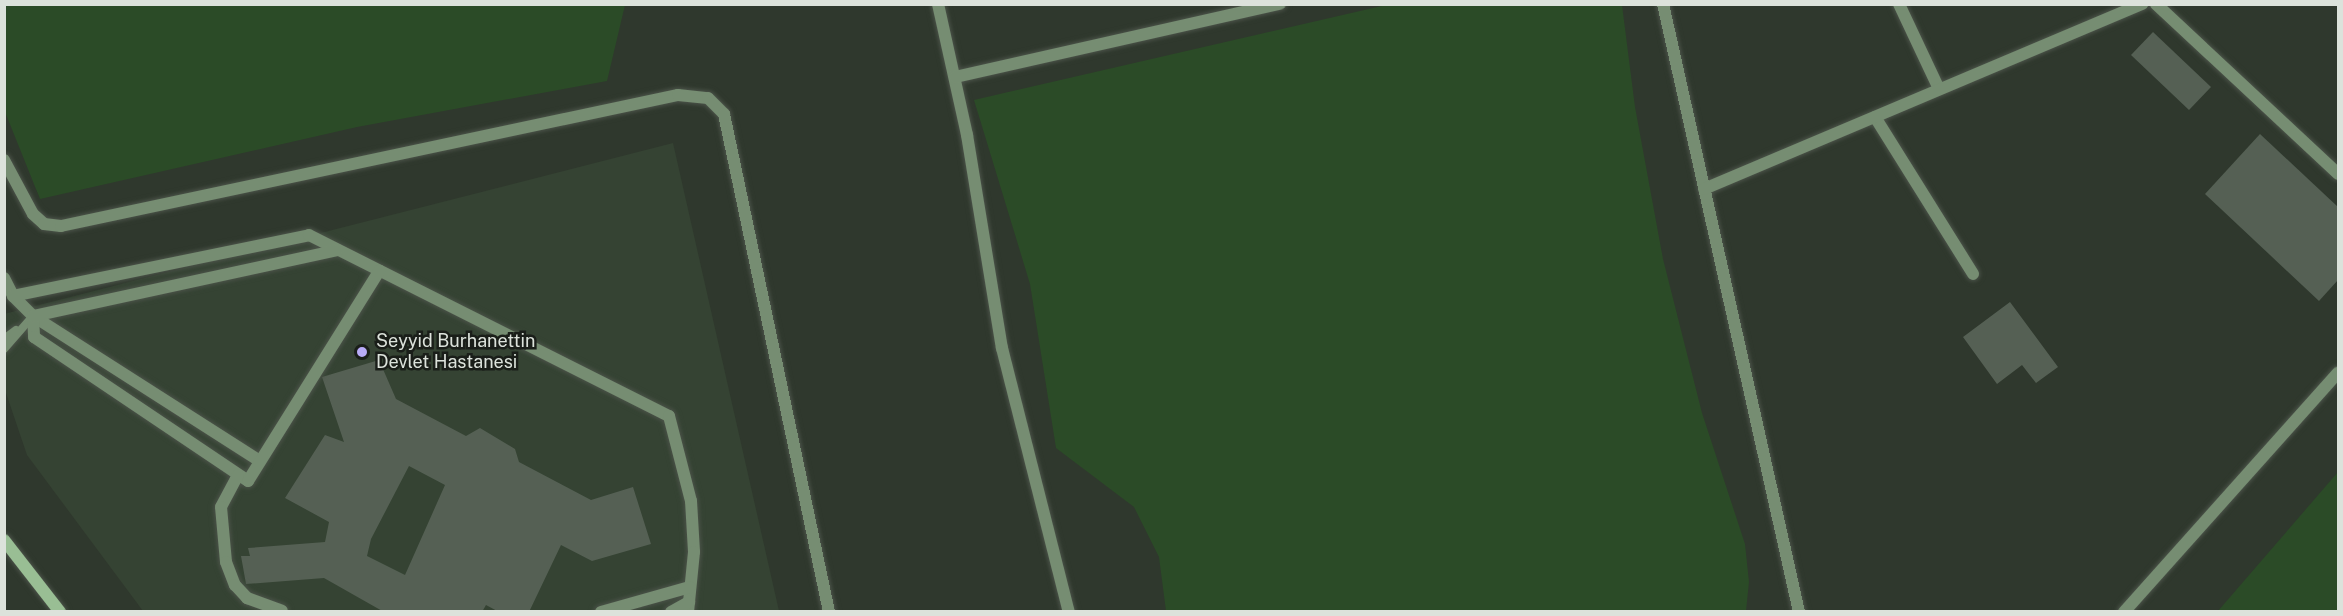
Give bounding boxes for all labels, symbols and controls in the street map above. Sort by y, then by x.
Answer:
place label: Seyyid Burhanettin Devlet Hastanesi [376,331,535,374]
marker: Seyyid Burhanettin Devlet Hastanesi [353,343,371,361]

